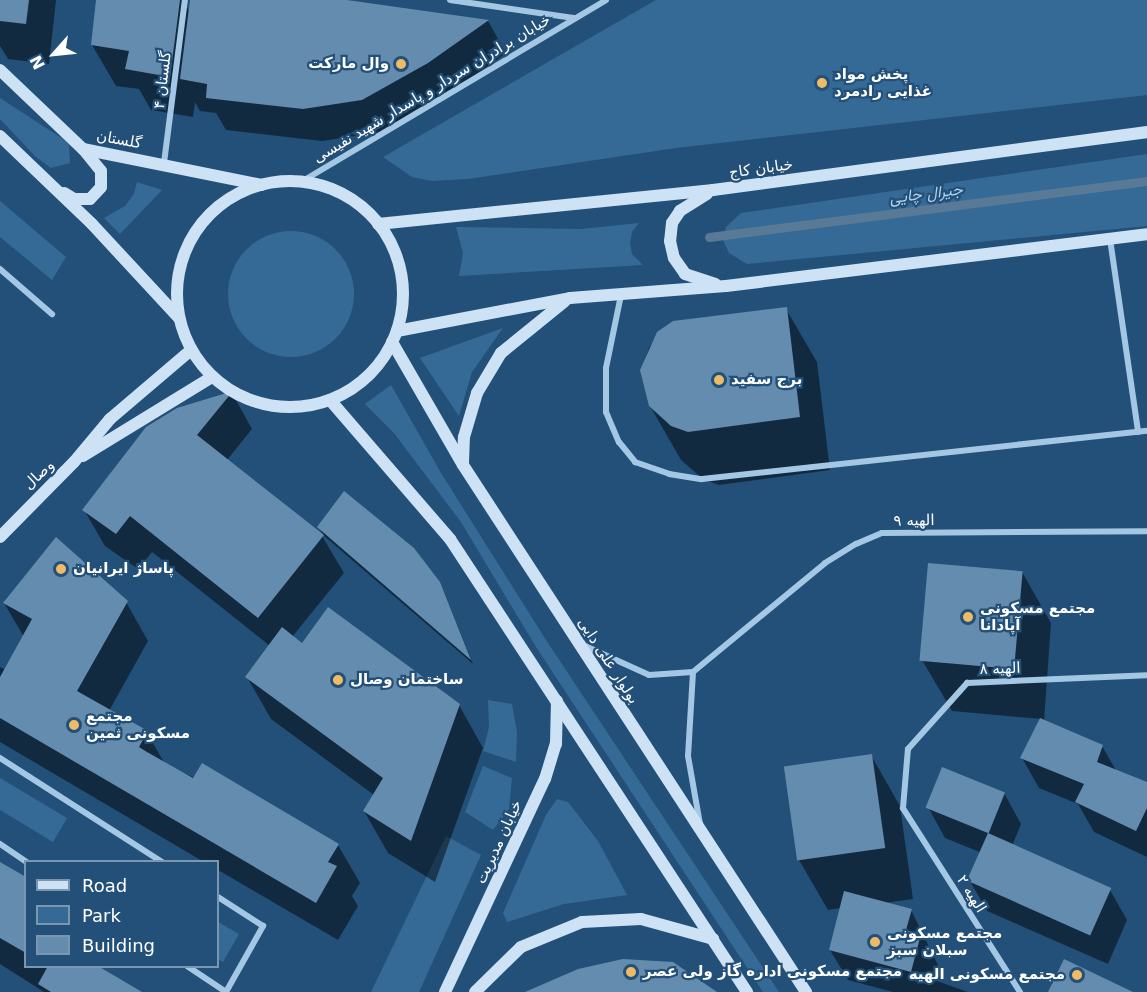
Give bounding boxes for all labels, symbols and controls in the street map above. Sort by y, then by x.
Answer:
street label: خیابان برادران سردار و پاسدار شهید نفیسی [310,11,554,167]
north arrow [24,24,84,84]
street label: گلستان ۴ [151,50,175,110]
text: N [26,52,49,73]
place label: وال مارکت [308,55,389,73]
marker: وال مارکت [394,57,408,71]
place label: پخش مواد غذایی رادمرد [834,65,932,100]
marker: پخش مواد غذایی رادمرد [815,76,829,90]
street label: گلستان [95,127,143,153]
street label: خیابان کاج [728,156,794,182]
water label: جیرال چایی [888,180,964,208]
place label: برج سفید [731,371,802,389]
marker: برج سفید [712,373,726,387]
street label: وصال [20,456,58,494]
street label: الهیه ۹ [893,512,935,530]
place label: پاساژ ایرانیان [73,560,174,578]
marker: پاساژ ایرانیان [54,562,68,576]
place label: مجتمع مسکونی آپادانا [980,599,1095,634]
marker: مجتمع مسکونی آپادانا [961,610,975,624]
street label: بولوار علی دایی [573,615,643,707]
street label: الهیه ۸ [979,659,1021,679]
place label: ساختمان وصال [350,671,463,689]
marker: ساختمان وصال [331,673,345,687]
place label: مجتمع مسکونی ثمین [86,707,190,742]
marker: مجتمع مسکونی ثمین [67,718,81,732]
street label: خیابان مدیریت [472,797,526,887]
legend [24,860,219,968]
street label: الهیه ۲ [952,872,990,916]
text: Road [82,875,127,896]
text: Park [82,905,121,926]
place label: مجتمع مسکونی سبلان سبز [887,924,1002,959]
text: Building [82,935,155,956]
marker: مجتمع مسکونی سبلان سبز [868,935,882,949]
place label: مجتمع مسکونی اداره گاز ولی عصر [643,963,902,981]
marker: مجتمع مسکونی اداره گاز ولی عصر [624,965,638,979]
place label: مجتمع مسکونی الهیه [909,966,1065,984]
marker: مجتمع مسکونی الهیه [1070,968,1084,982]

